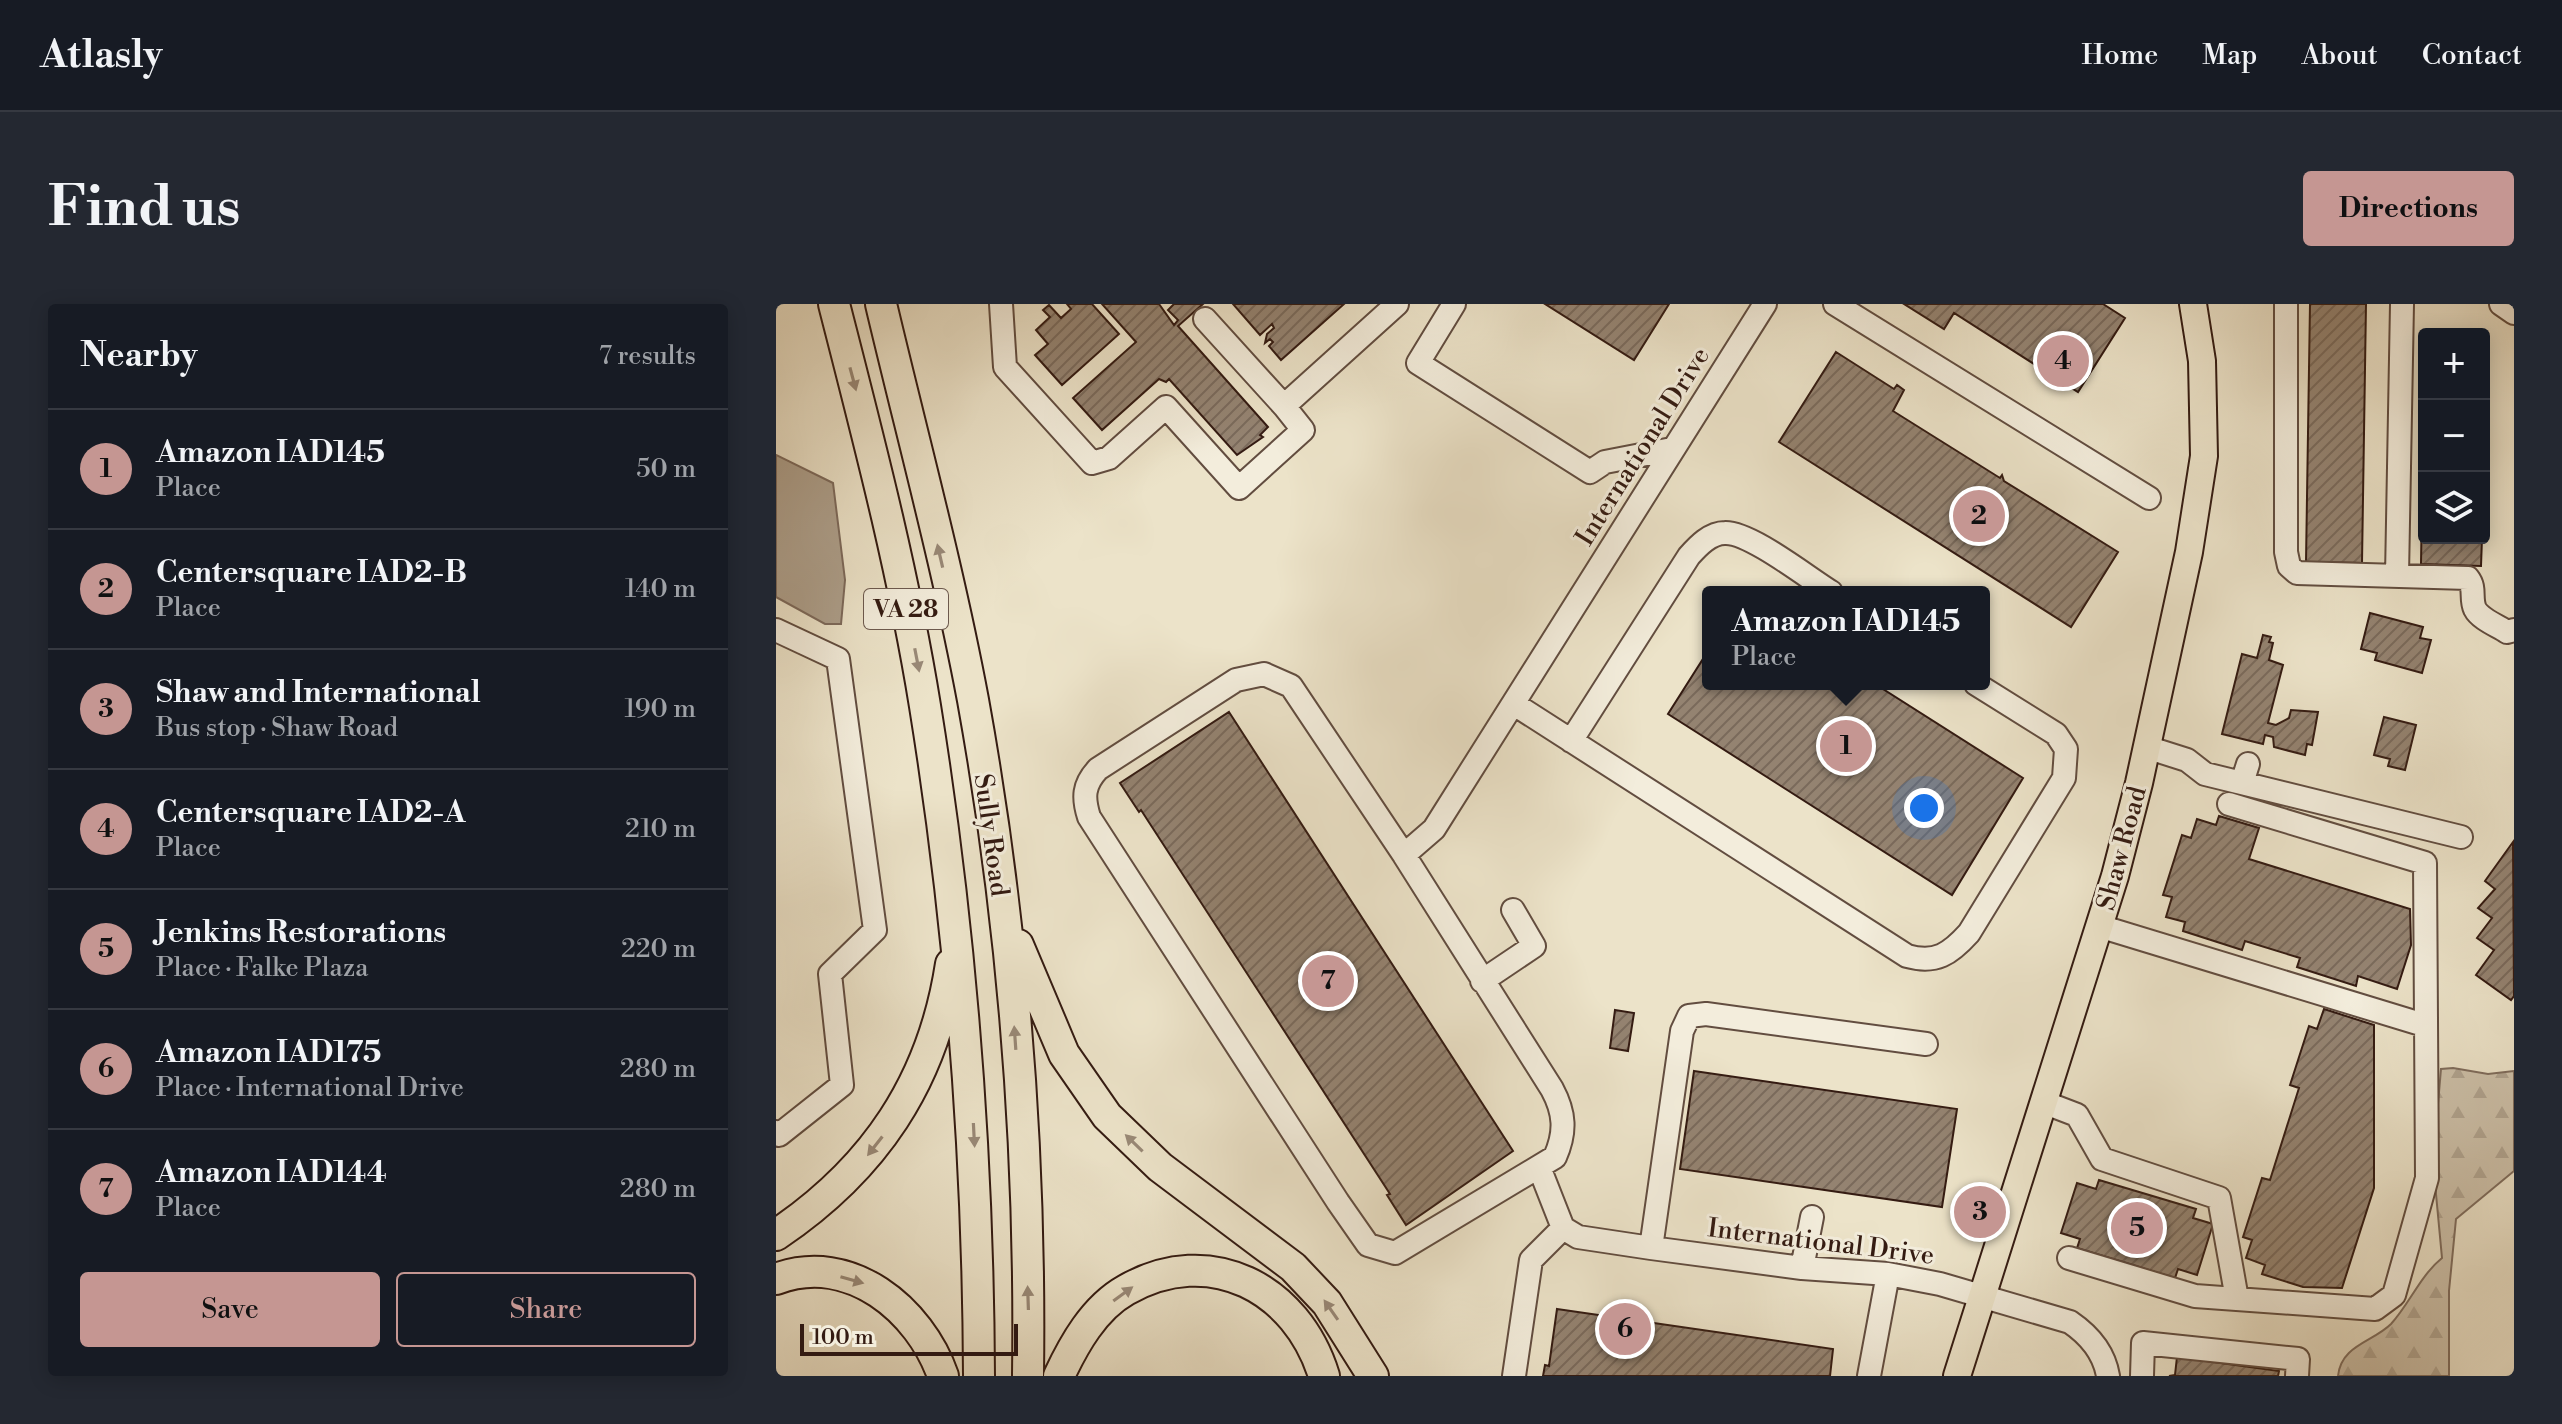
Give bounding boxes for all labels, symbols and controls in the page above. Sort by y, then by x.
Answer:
text: Atlasly [40,32,163,79]
text: Home [2082,38,2158,73]
text: Map [2202,38,2257,73]
text: About [2301,38,2378,73]
text: Contact [2422,38,2522,73]
button: Directions [2303,171,2514,246]
text: Find us [48,173,241,243]
map controls [2418,328,2490,544]
button: + [2418,328,2490,400]
pin: 4 [2037,331,2089,391]
text: Nearby [80,335,198,377]
text: 7 results [599,340,696,372]
street label: International Drive [1569,341,1717,552]
one-way arrow [848,367,860,392]
button: − [2418,400,2490,472]
text: Amazon IAD145 [156,434,385,472]
text: 1 [100,453,112,485]
text: 50 m [636,453,696,485]
text: Place [156,472,221,504]
button: layers [2418,472,2490,544]
pin: 2 [1953,486,2005,546]
one-way arrow [933,544,946,569]
text: Centersquare IAD2-B [156,554,467,592]
text: 2 [98,573,114,605]
text: 140 m [625,573,696,605]
popup [1702,586,1990,690]
road number: VA 28 [864,589,948,629]
text: Place [156,592,221,624]
text: Amazon IAD145 [1732,603,1960,641]
text: Place [1732,641,1796,673]
one-way arrow [911,648,923,673]
text: Shaw and International [156,674,481,712]
text: 3 [98,693,114,725]
text: 190 m [625,693,696,725]
text: Bus stop · Shaw Road [156,712,398,744]
pin: 1 [1820,716,1872,776]
street label: Sully Road [967,772,1015,899]
street label: Shaw Road [2090,783,2154,914]
your location [1904,788,1944,828]
text: Centersquare IAD2-A [156,794,465,832]
text: 4 [97,813,115,845]
text: 210 m [625,813,696,845]
text: Place [156,832,221,864]
text: Jenkins Restorations [156,914,446,952]
text: 5 [98,933,114,965]
text: 220 m [621,933,696,965]
pin: 7 [1302,951,1354,1011]
text: Place · Falke Plaza [156,952,368,984]
one-way arrow [1008,1025,1021,1050]
text: Amazon IAD175 [156,1034,381,1072]
text: 6 [98,1053,114,1085]
text: 280 m [620,1053,696,1085]
text: Place · International Drive [156,1072,464,1104]
one-way arrow [968,1123,981,1148]
one-way arrow [1125,1134,1144,1152]
one-way arrow [868,1136,884,1156]
text: Amazon IAD144 [156,1154,387,1192]
text: 7 [98,1173,114,1205]
text: 280 m [620,1173,696,1205]
pin: 3 [1954,1182,2006,1242]
text: Place [156,1192,221,1224]
pin: 5 [2111,1198,2163,1258]
street label: International Drive [1706,1212,1936,1272]
button: Save [80,1272,380,1347]
button: Share [396,1272,696,1347]
one-way arrow [840,1275,865,1287]
one-way arrow [1022,1285,1035,1310]
one-way arrow [1112,1286,1134,1302]
pin: 6 [1599,1299,1651,1359]
one-way arrow [1324,1300,1339,1321]
scale bar [800,1320,1018,1356]
text: 100 m [812,1324,874,1351]

